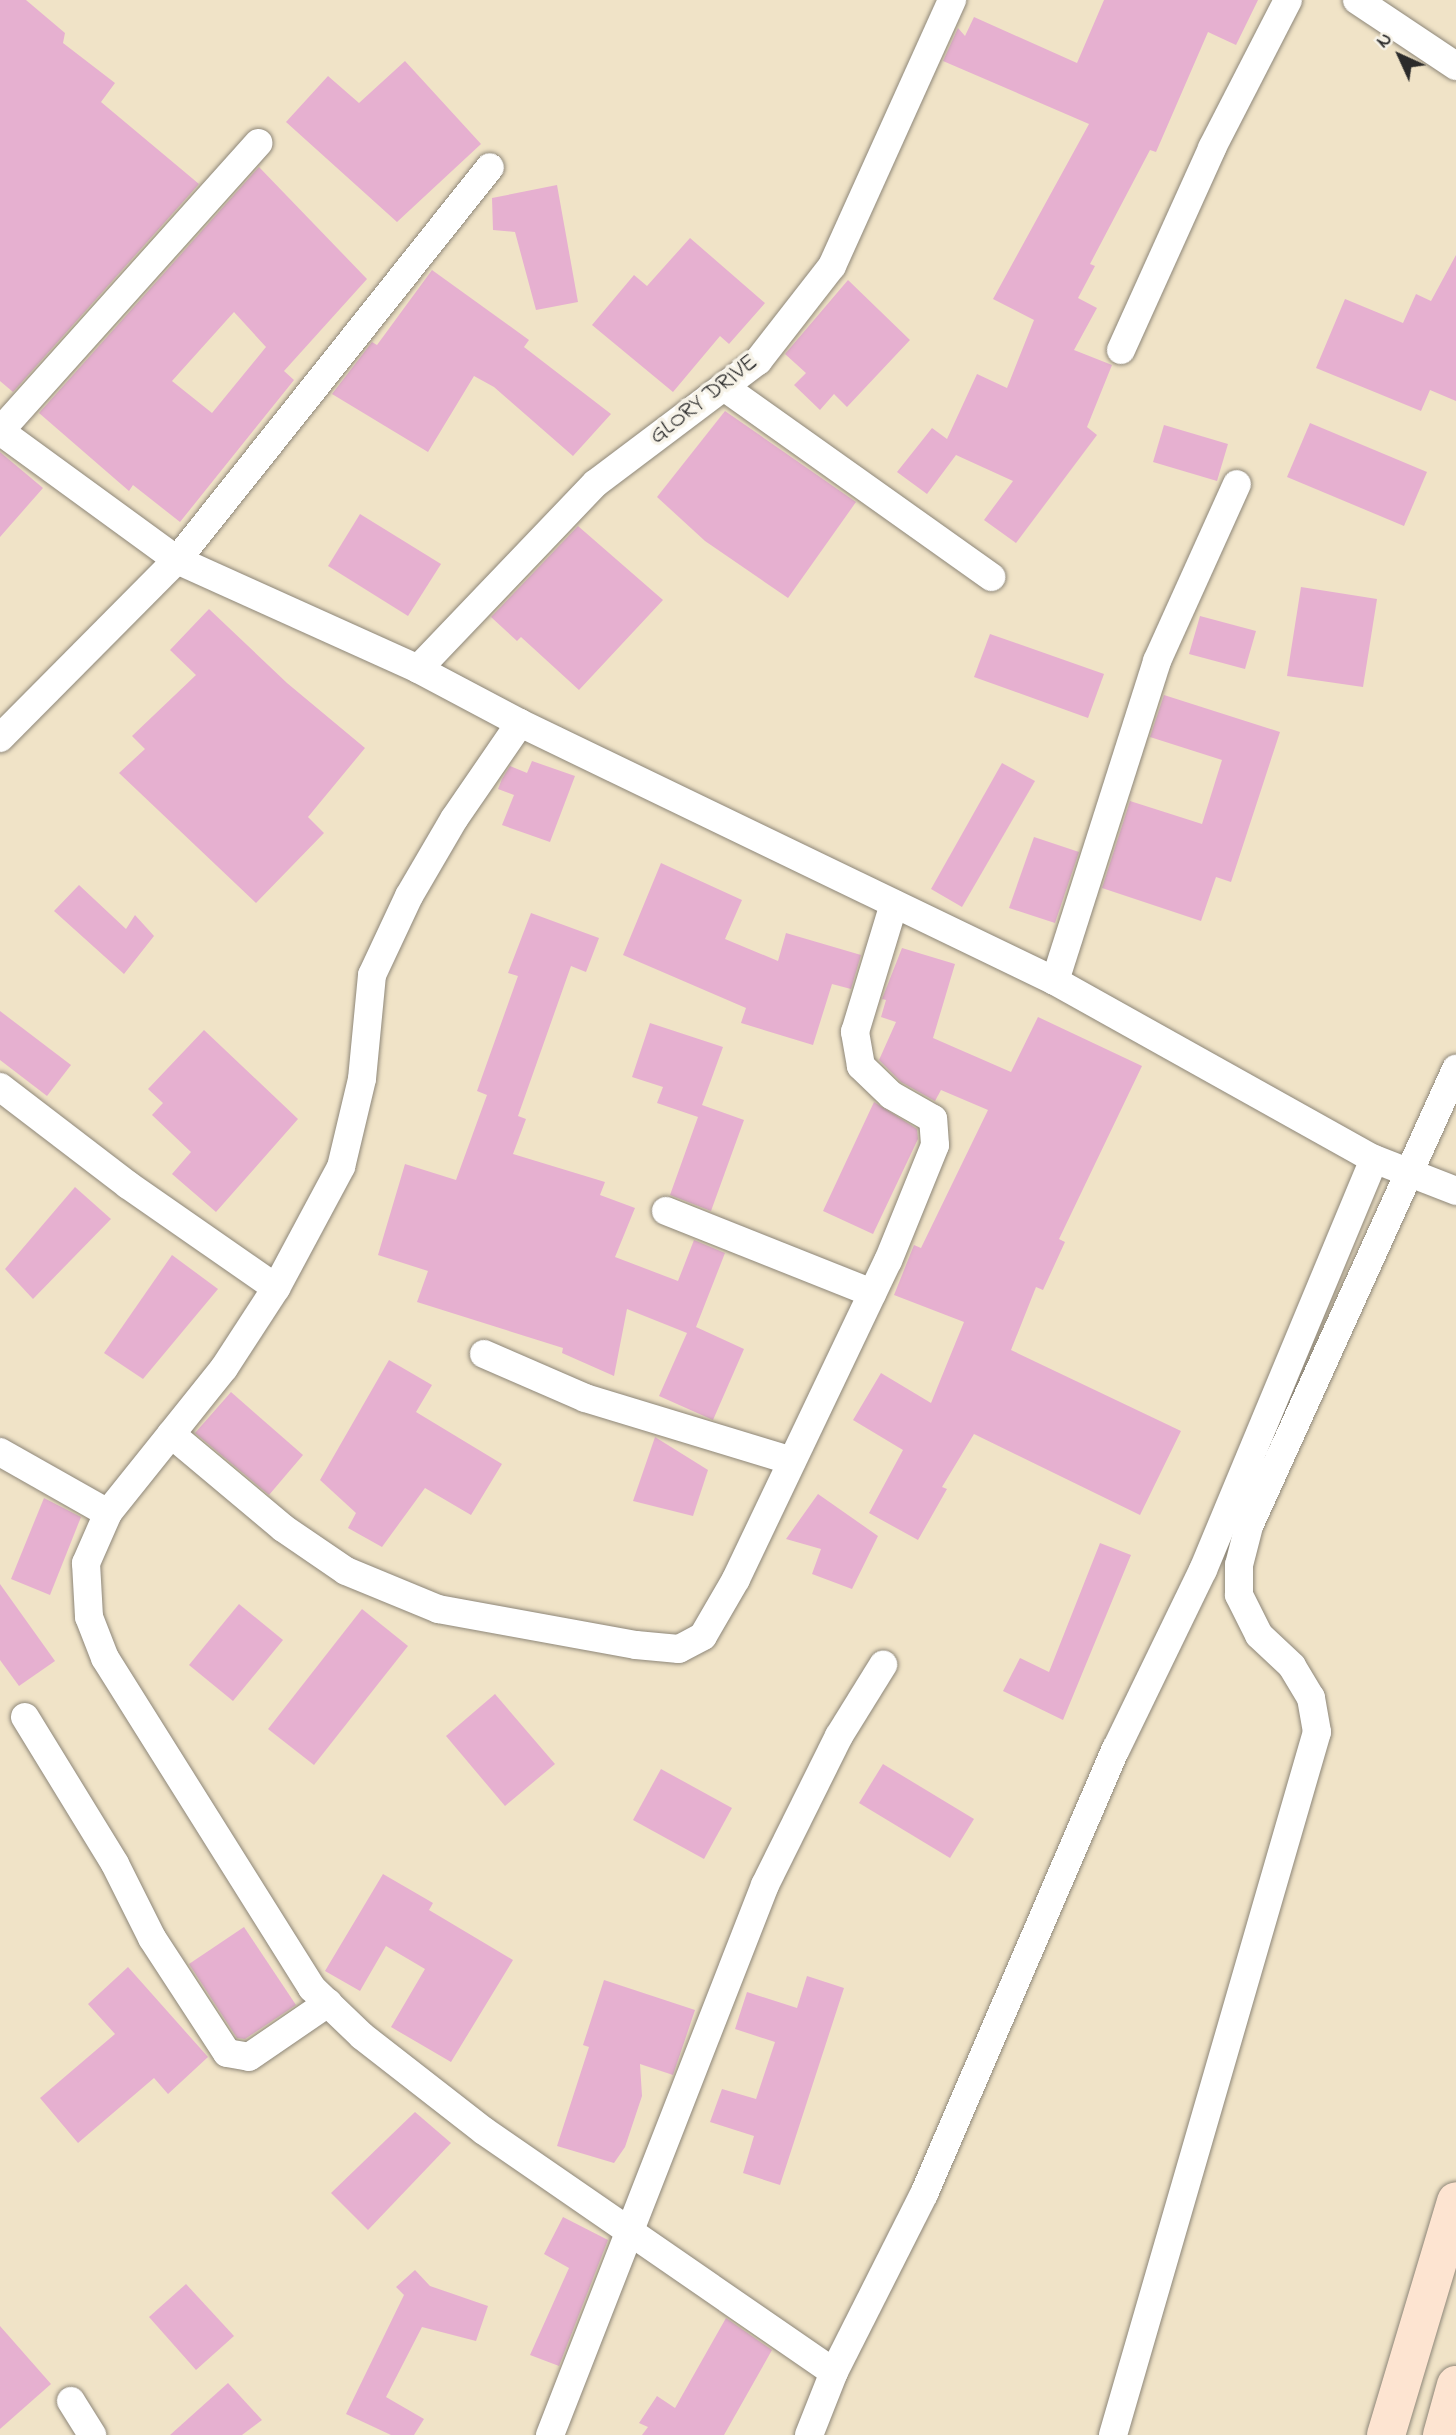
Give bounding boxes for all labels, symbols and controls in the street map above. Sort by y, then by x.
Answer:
north arrow [1365,21,1435,91]
text: N [1371,27,1399,55]
street label: GLORY DRIVE [644,349,764,451]

